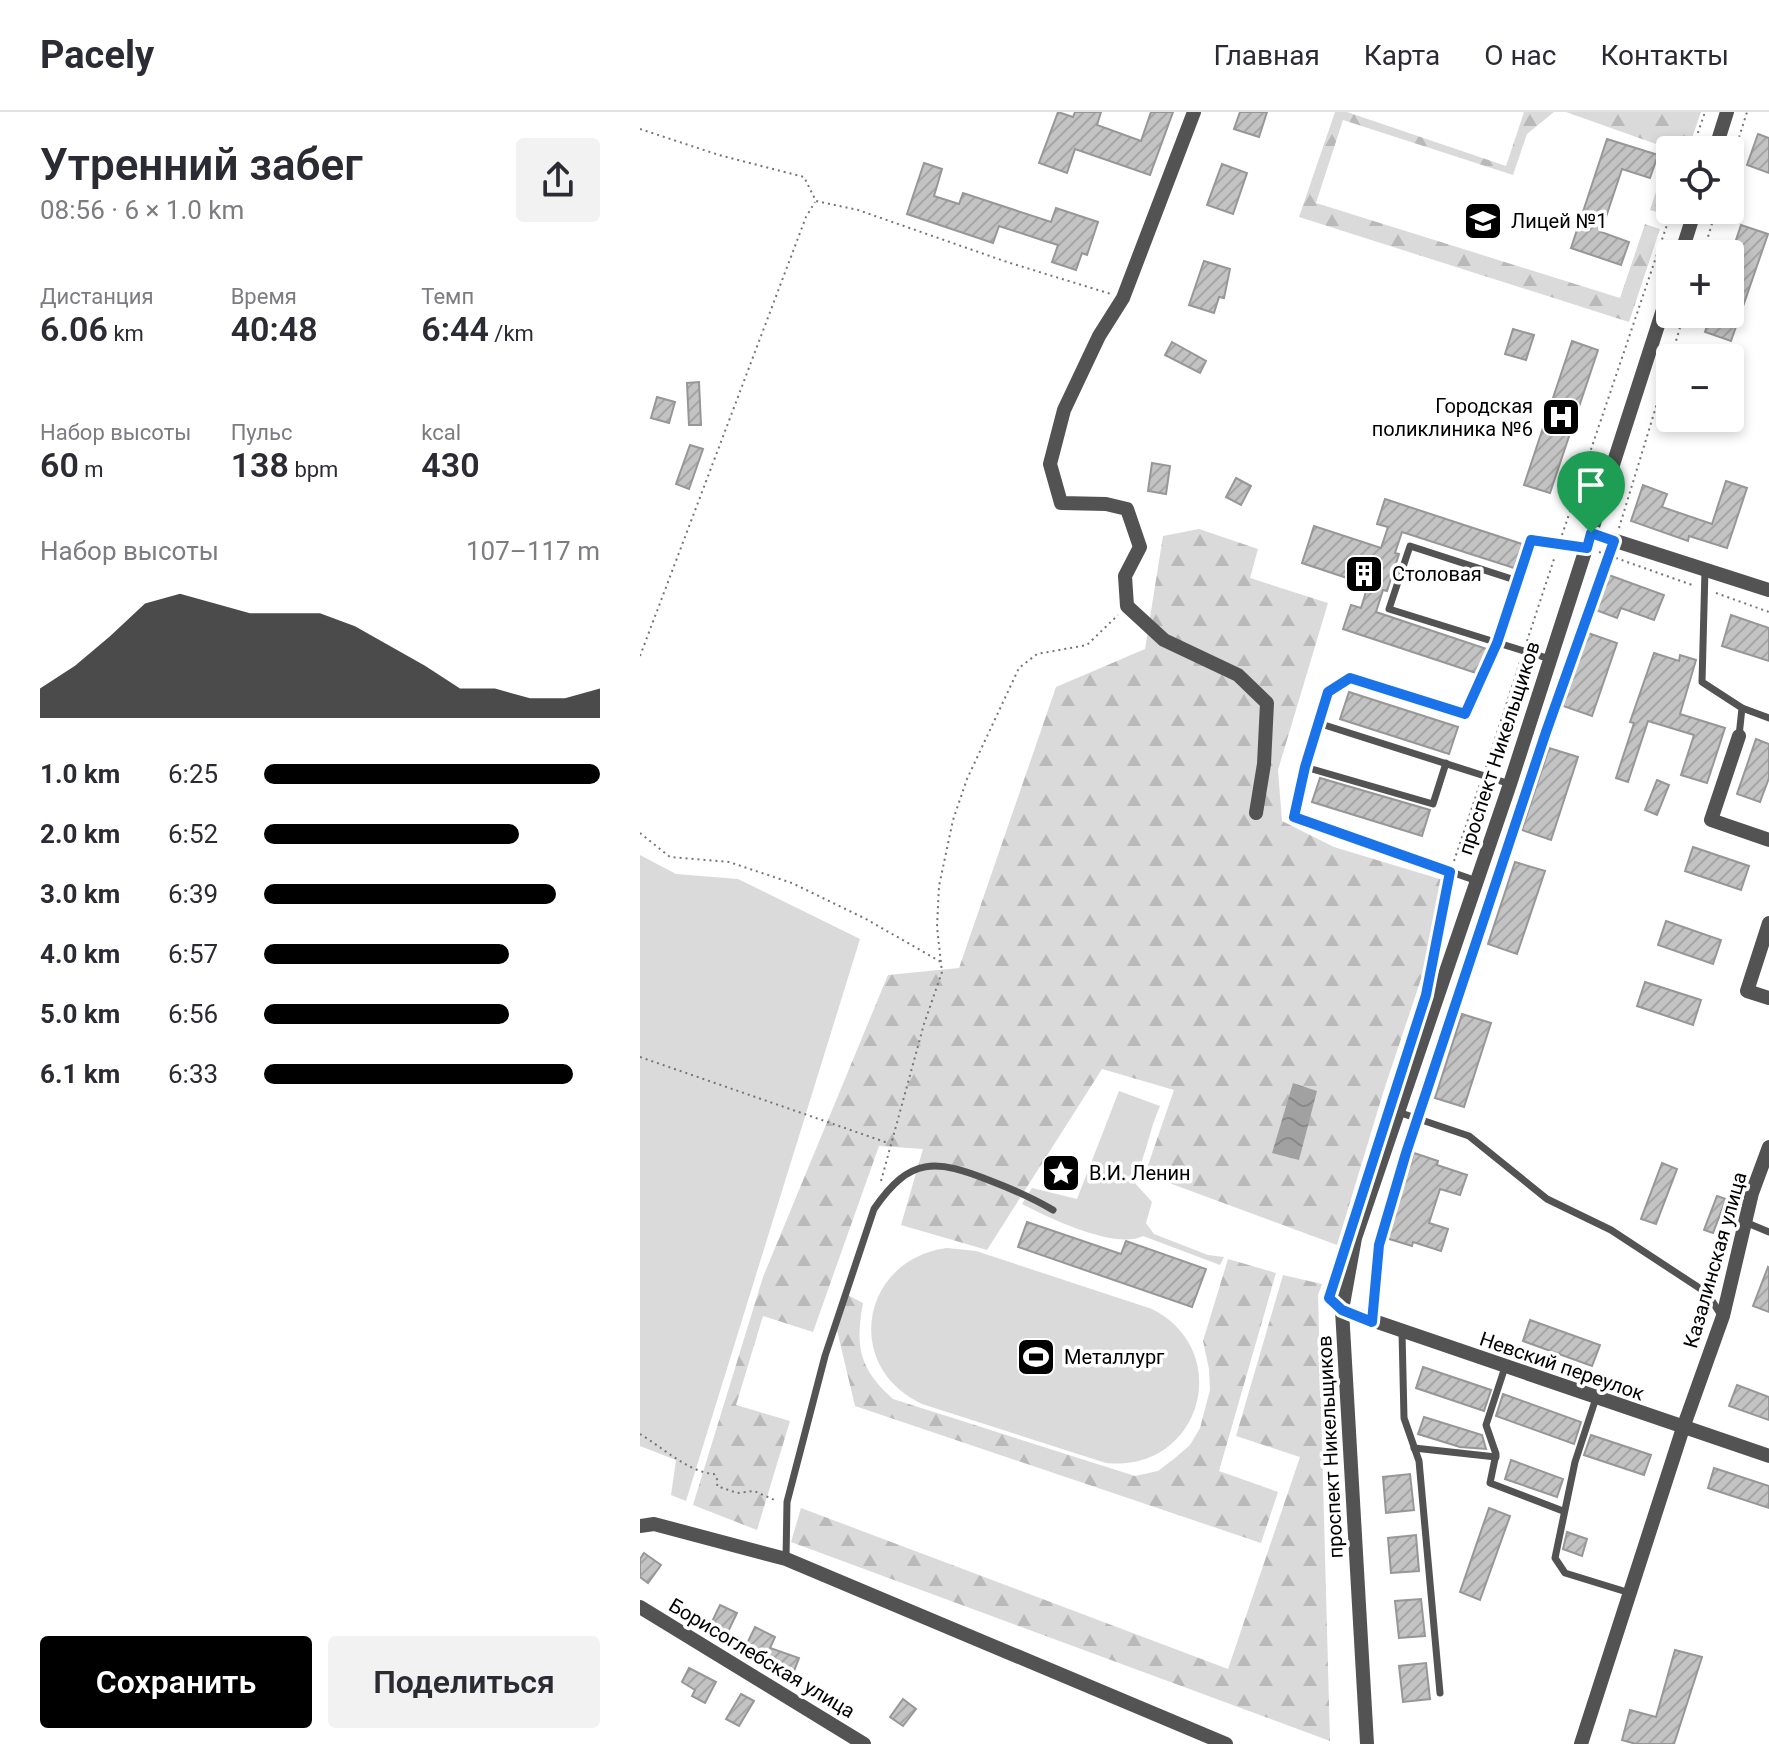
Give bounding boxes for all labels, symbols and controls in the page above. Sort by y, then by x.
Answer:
text: Pacely [40,33,154,77]
text: Главная [1213,39,1320,72]
text: Карта [1364,39,1440,72]
text: О нас [1484,39,1556,72]
text: Контакты [1600,39,1729,72]
map controls [1656,136,1744,432]
button: locate [1656,136,1744,224]
button: share [516,138,600,222]
text: Утренний забег [40,139,363,191]
text: 08:56 · 6 × 1.0 km [40,195,244,225]
school or university icon: Лицей №1 [1462,200,1504,242]
place label: Лицей №1 [1511,209,1607,233]
button: + [1656,240,1744,328]
text: Дистанция [40,284,154,309]
text: Время [231,284,297,309]
text: Темп [421,284,474,309]
text: 6.06 [40,309,108,349]
text: 40:48 [231,309,318,349]
text: 6:44 [421,309,489,349]
text: km [108,321,144,346]
text: /km [489,321,534,346]
button: − [1656,344,1744,432]
place label: Городская поликлиника №6 [1372,394,1533,441]
hospital icon: Городская поликлиника №6 [1540,396,1582,438]
text: Набор высоты [40,420,191,445]
text: Пульс [231,420,293,445]
text: kcal [421,420,461,445]
text: 60 [40,445,79,485]
text: 138 [231,445,289,485]
text: 430 [421,445,480,485]
pin [1557,451,1625,533]
text: m [79,457,104,482]
text: bpm [289,457,338,482]
icon: arrive [1569,463,1613,507]
text: Набор высоты [40,536,219,566]
text: 107–117 m [466,536,600,566]
building icon: Столовая [1343,553,1385,595]
place label: Столовая [1392,562,1482,586]
street label: проспект Никельщиков [1453,638,1545,858]
text: 1.0 km [40,759,120,789]
text: 6:25 [168,759,218,789]
text: 2.0 km [40,819,120,849]
text: 6:52 [168,819,218,849]
text: 3.0 km [40,879,120,909]
text: 6:39 [168,879,218,909]
text: 4.0 km [40,939,120,969]
text: 6:57 [168,939,218,969]
text: 5.0 km [40,999,120,1029]
text: 6:56 [168,999,218,1029]
text: 6.1 km [40,1059,120,1089]
text: 6:33 [168,1059,218,1089]
place icon: В.И. Ленин [1040,1152,1082,1194]
place label: В.И. Ленин [1089,1161,1191,1185]
street label: Казалинская улица [1678,1169,1752,1351]
street label: Невский переулок [1477,1327,1648,1405]
street label: проспект Никельщиков [1312,1335,1348,1559]
sports icon: Металлург [1015,1336,1057,1378]
place label: Металлург [1064,1345,1165,1369]
street label: Борисоглебская улица [665,1593,859,1723]
button: Сохранить [40,1636,312,1728]
button: Поделиться [328,1636,600,1728]

